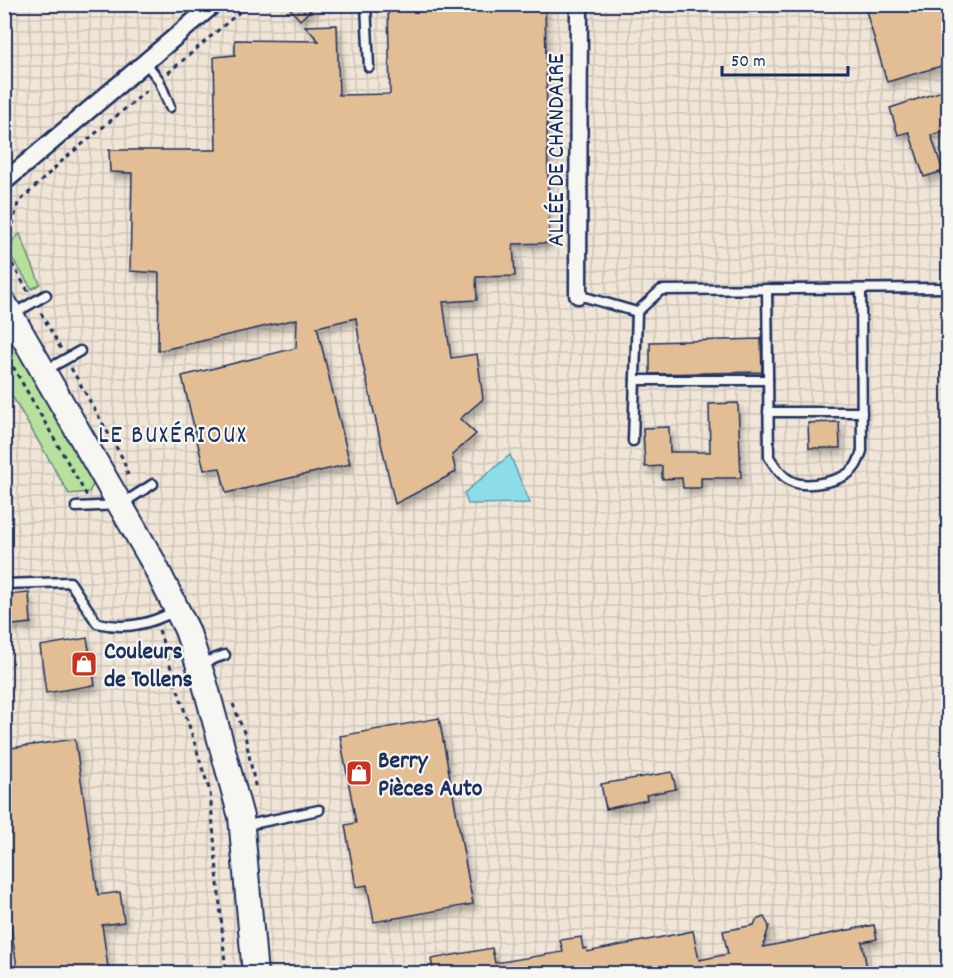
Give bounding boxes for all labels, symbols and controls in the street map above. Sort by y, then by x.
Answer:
scale bar [722,39,848,77]
text: 50 m [731,50,766,75]
street label: ALLÉE DE CHANDAIRE [541,53,575,247]
district label: LE BUXÉRIOUX [98,418,248,455]
place label: Couleurs de Tollens [104,636,193,698]
shop icon: Couleurs de Tollens [69,649,99,679]
place label: Berry Pièces Auto [378,745,483,807]
shop icon: Berry Pièces Auto [344,758,374,788]

